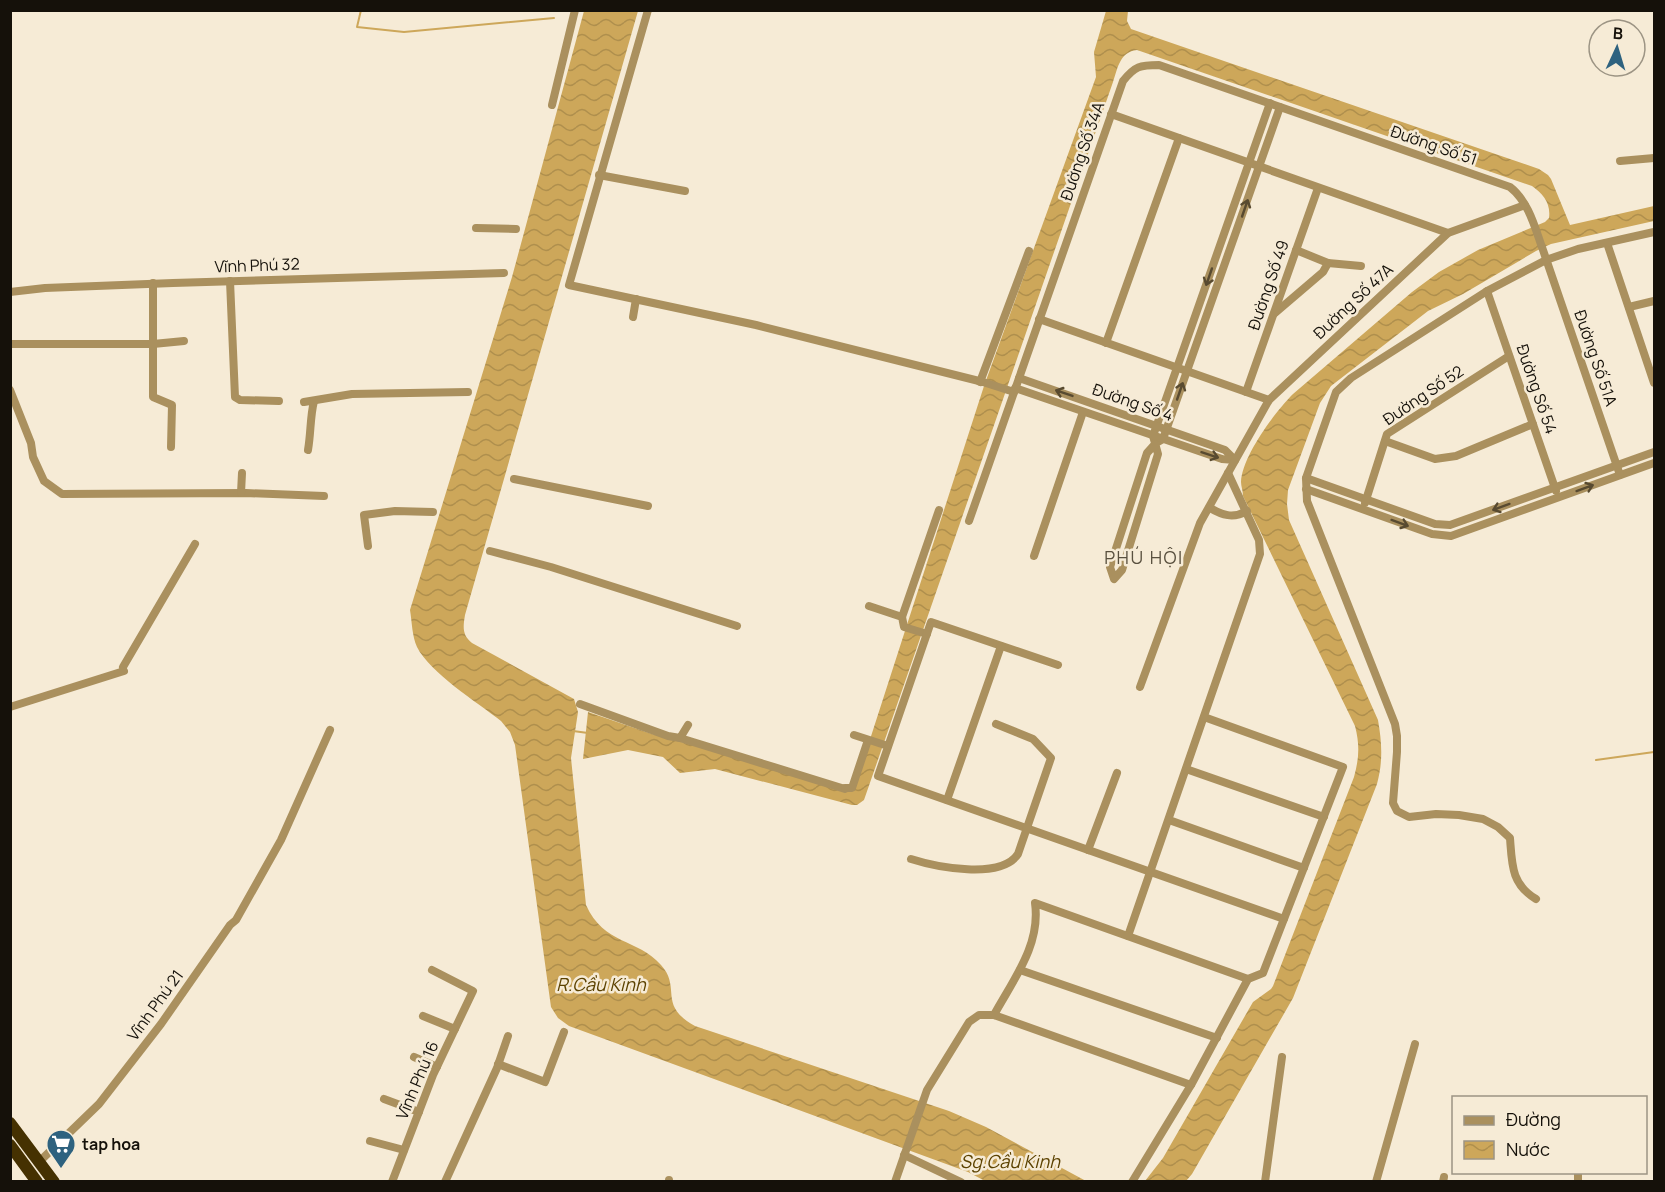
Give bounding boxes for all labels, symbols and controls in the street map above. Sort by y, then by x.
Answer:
north arrow [1587,18,1647,78]
text: B [1612,22,1624,44]
street label: Đường Số 34A [1055,99,1109,203]
street label: Đường Số 51 [1388,120,1480,170]
one-way arrow [1240,199,1251,217]
street label: Đường Số 49 [1242,237,1294,333]
street label: Vĩnh Phú 32 [214,253,300,277]
street label: Đường Số 47A [1308,258,1398,344]
one-way arrow [1202,267,1213,286]
street label: Đường Số 51A [1569,307,1623,409]
street label: Đường Số 54 [1511,341,1563,437]
street label: Đường Số 52 [1378,360,1468,430]
street label: Đường Số 4 [1090,378,1176,426]
one-way arrow [1175,383,1186,401]
one-way arrow [1055,387,1074,398]
one-way arrow [1200,450,1219,461]
one-way arrow [1575,481,1594,492]
one-way arrow [1492,502,1510,513]
one-way arrow [1391,518,1409,529]
district label: PHÚ HỘI [1104,545,1184,569]
street label: Vĩnh Phú 21 [122,965,188,1045]
water label: R.Cầu Kinh [556,972,647,996]
street label: Vĩnh Phú 16 [391,1037,443,1123]
legend [1452,1096,1647,1174]
text: Đường [1506,1107,1561,1131]
supermarket icon: tap hoa [45,1128,77,1170]
place label: tap hoa [82,1133,140,1155]
text: Nước [1506,1137,1550,1161]
water label: Sg.Cầu Kinh [960,1149,1061,1173]

